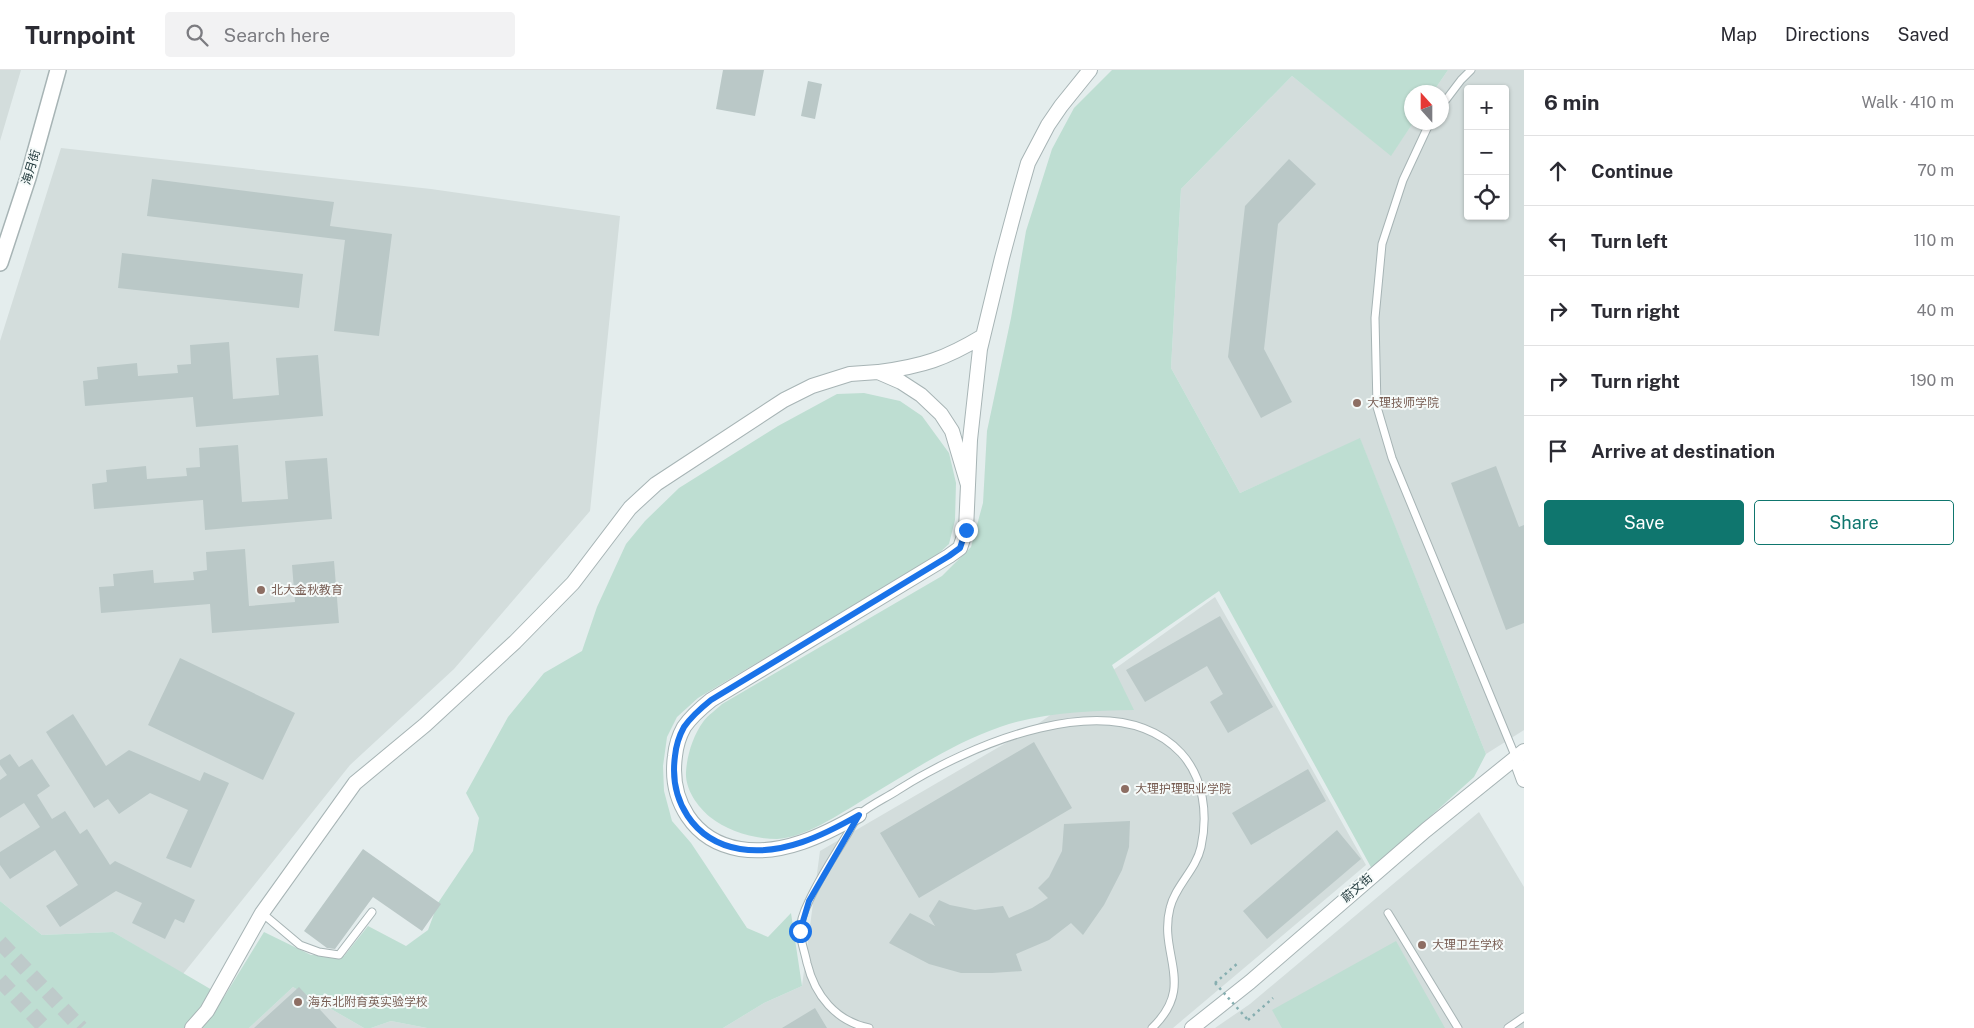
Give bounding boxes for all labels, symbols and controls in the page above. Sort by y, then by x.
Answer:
search box [165,12,515,57]
text: Turnpoint [25,21,135,49]
icon: search [183,21,211,49]
text: Search here [223,24,330,46]
text: Map [1720,24,1757,45]
text: Directions [1785,24,1870,45]
text: Saved [1898,24,1949,45]
north arrow [1404,85,1449,130]
map controls [1464,85,1509,220]
button: + [1464,85,1509,130]
text: 6 min [1544,90,1600,115]
text: Walk · 410 m [1861,93,1954,112]
button: − [1464,130,1509,175]
street label: 海月街 [19,148,43,186]
icon: ahead [1544,157,1572,185]
text: Continue [1591,160,1673,182]
text: 70 m [1917,161,1954,180]
button: locate [1464,175,1509,220]
icon: left [1544,227,1572,255]
text: Turn left [1591,230,1668,252]
text: 110 m [1913,231,1954,250]
icon: right [1544,297,1572,325]
text: Turn right [1591,300,1680,322]
text: 40 m [1916,301,1954,320]
icon: right [1544,367,1572,395]
text: Turn right [1591,370,1680,392]
text: 190 m [1910,371,1954,390]
place label: 大理技师学院 [1367,396,1439,410]
marker: 大理技师学院 [1351,397,1363,409]
icon: arrive [1544,437,1572,465]
text: Arrive at destination [1591,440,1775,462]
button: Save [1544,500,1744,545]
button: Share [1754,500,1954,545]
route end [955,519,978,542]
place label: 北大金秋教育 [271,583,343,597]
marker: 北大金秋教育 [255,584,267,596]
place label: 大理护理职业学院 [1135,782,1231,796]
marker: 大理护理职业学院 [1119,783,1131,795]
street label: 蔚文街 [1339,871,1375,905]
route start [789,920,812,943]
place label: 大理卫生学校 [1432,938,1504,952]
marker: 大理卫生学校 [1416,939,1428,951]
place label: 海东北附育英实验学校 [308,995,428,1009]
marker: 海东北附育英实验学校 [292,996,304,1008]

